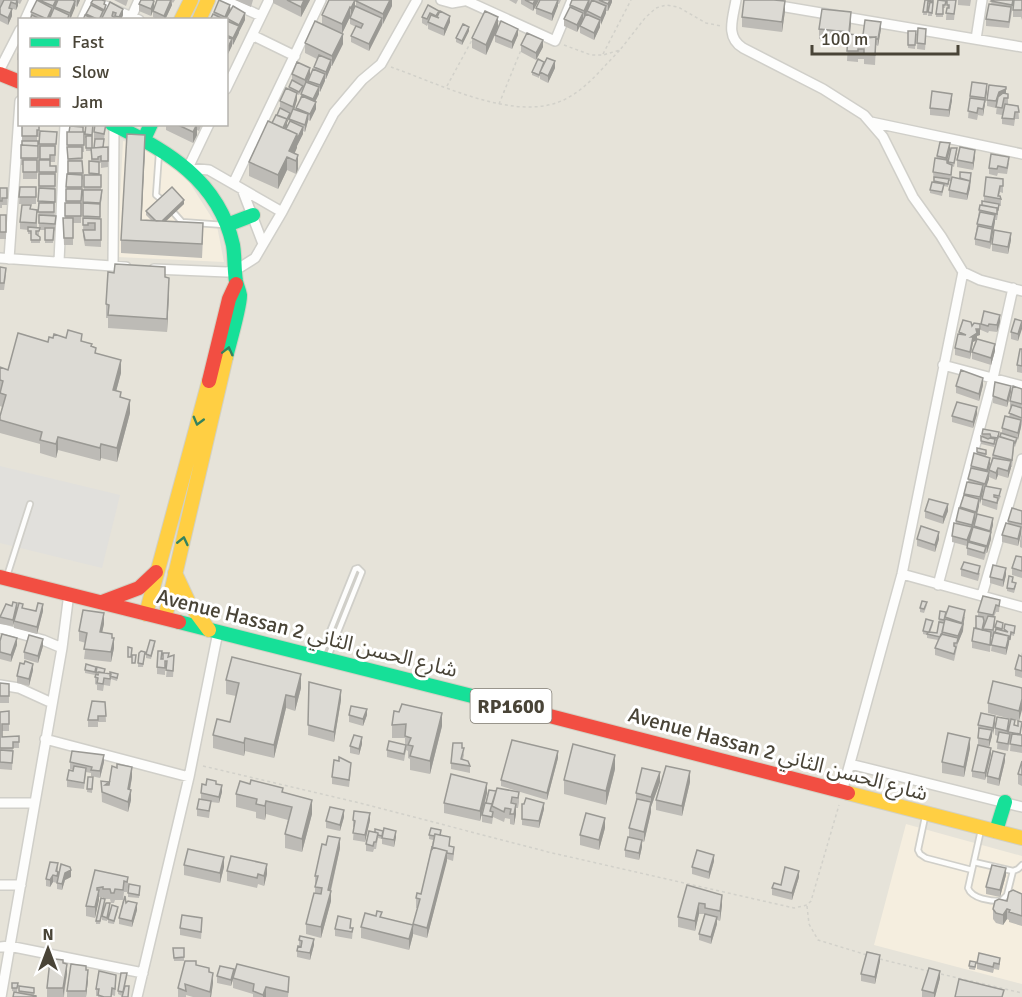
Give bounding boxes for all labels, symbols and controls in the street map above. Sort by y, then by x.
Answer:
legend [18,18,228,126]
scale bar [812,18,958,56]
text: 100 m [821,28,868,50]
text: Fast [72,31,104,53]
text: Slow [72,61,109,83]
text: Jam [72,91,103,113]
one-way arrow [221,346,234,356]
one-way arrow [193,415,205,426]
one-way arrow [176,536,189,546]
street label: Avenue Hassan 2 شارع الحسن الثاني [153,583,460,686]
road number: RP1600 [470,689,552,723]
street label: Avenue Hassan 2 شارع الحسن الثاني [625,701,931,809]
north arrow [18,919,78,979]
text: N [42,925,54,945]

